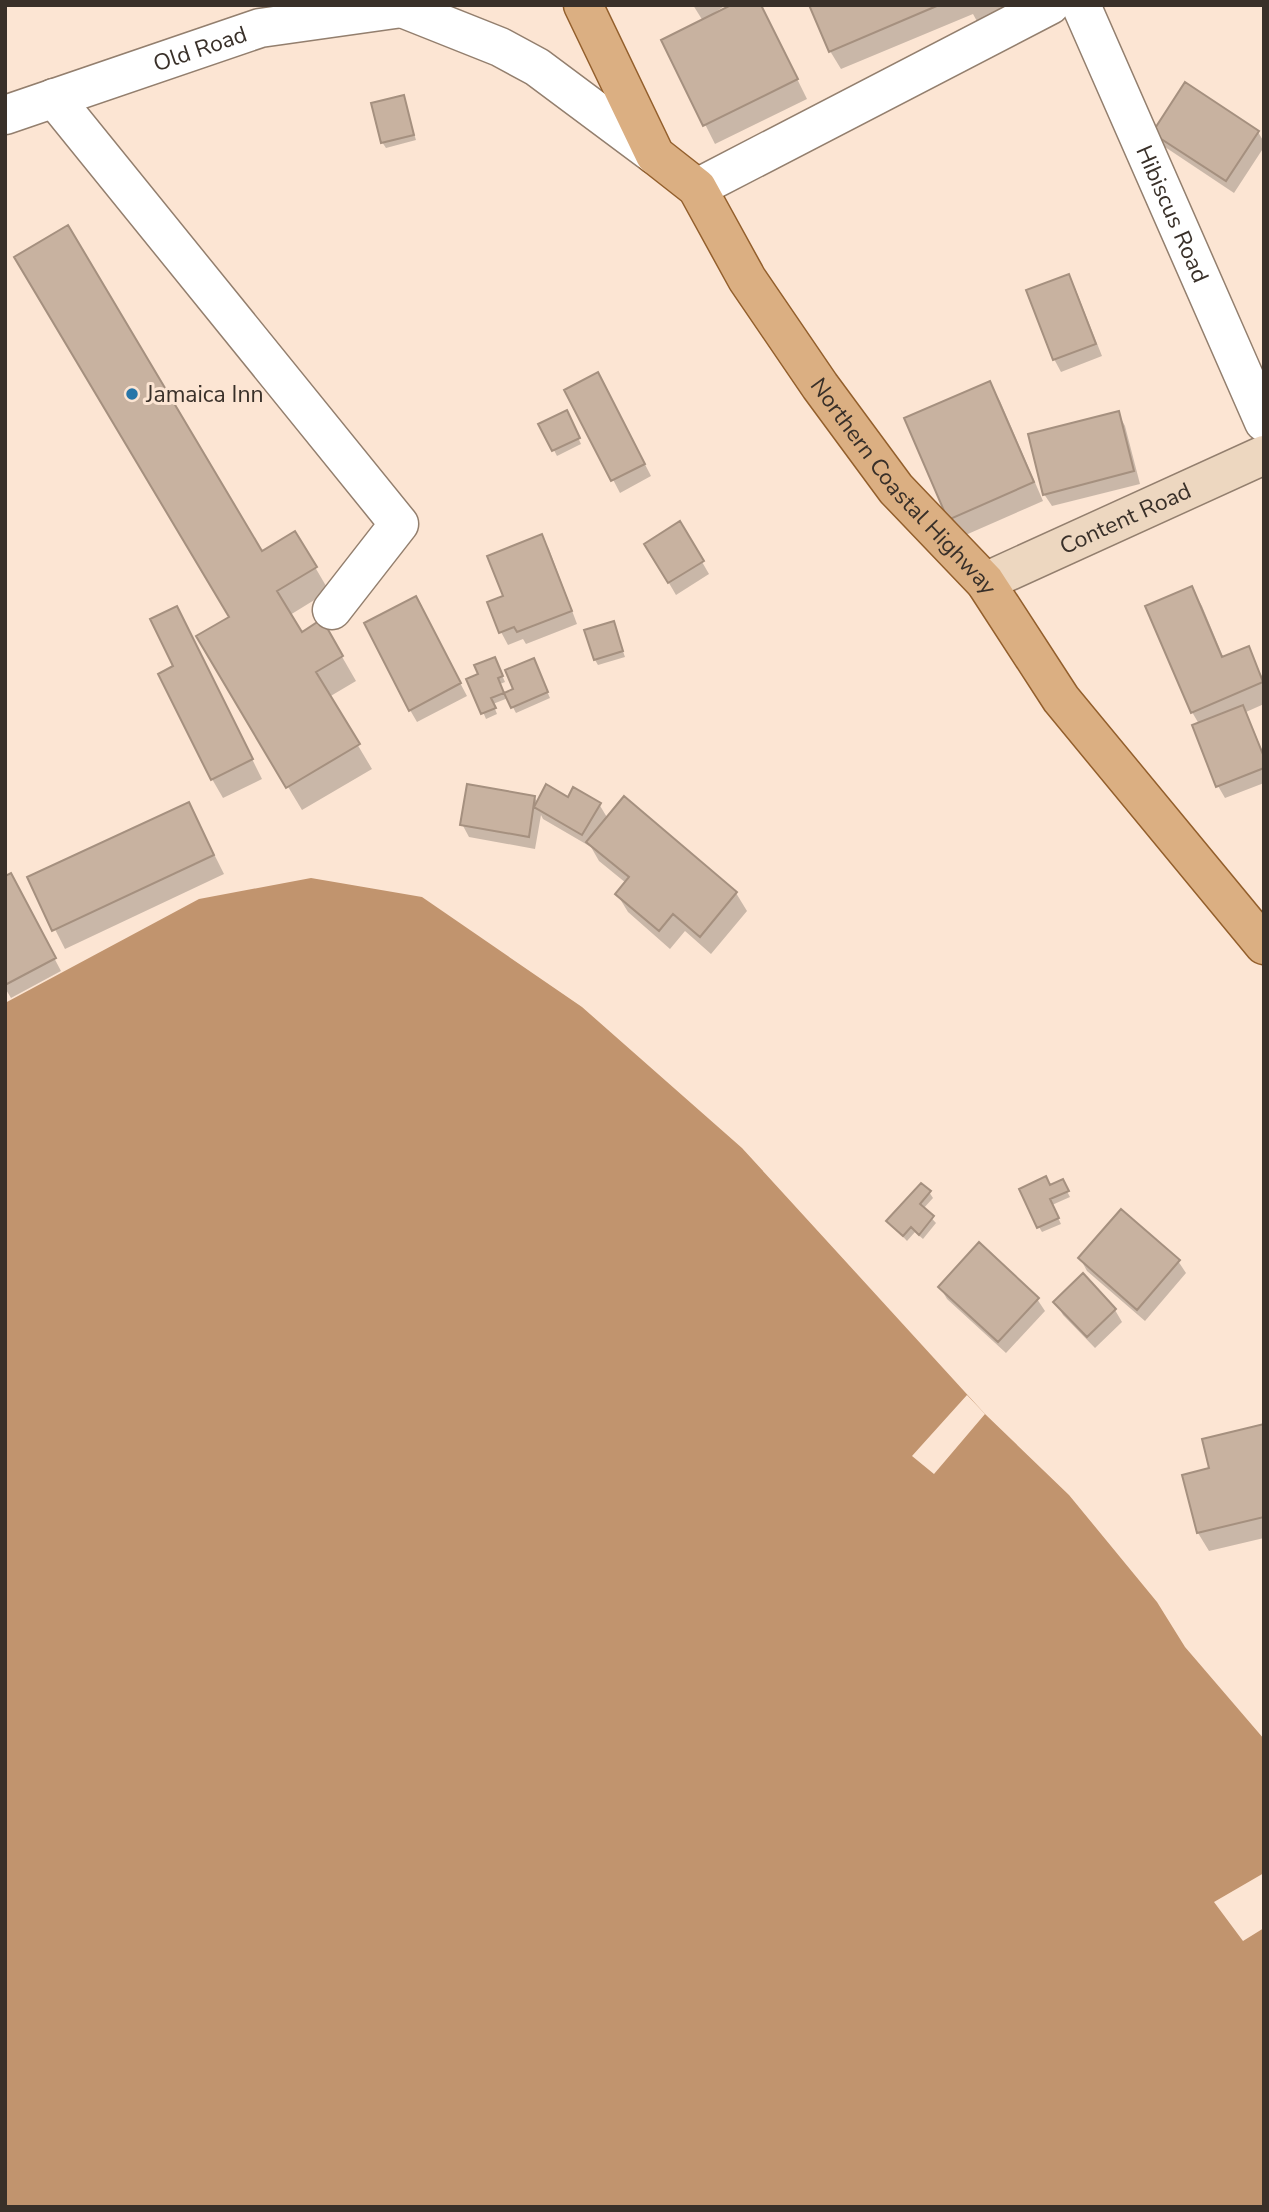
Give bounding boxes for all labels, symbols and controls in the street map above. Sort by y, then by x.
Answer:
street label: Old Road [149,18,251,79]
street label: Hibiscus Road [1129,140,1216,287]
street label: Northern Coastal Highway [803,371,1004,600]
place label: Jamaica Inn [145,379,264,410]
marker: Jamaica Inn [124,386,140,402]
street label: Content Road [1054,475,1196,562]

